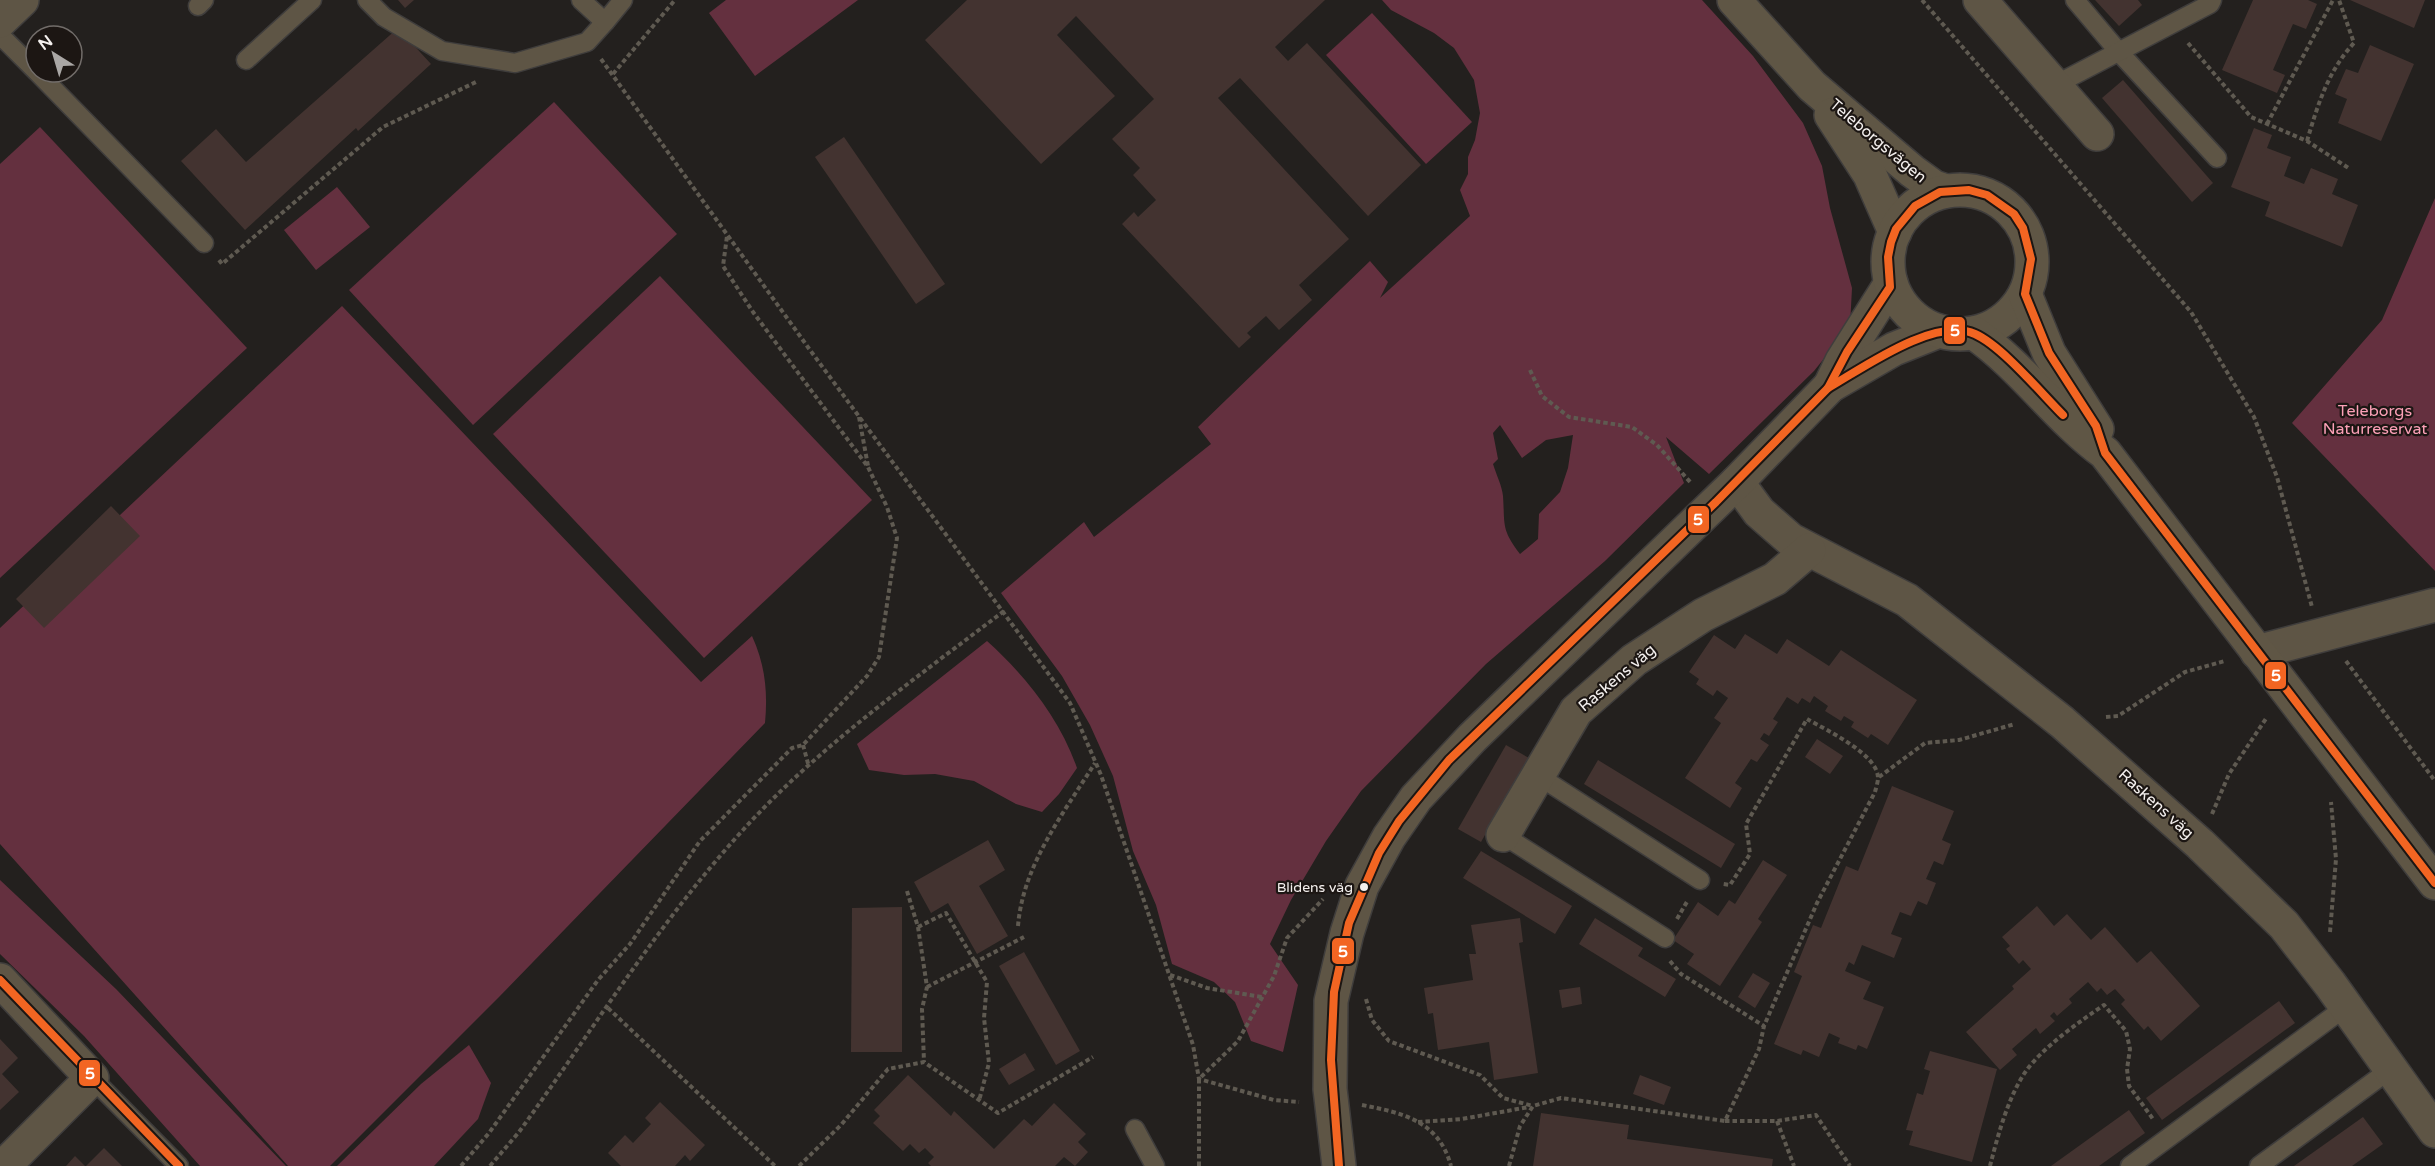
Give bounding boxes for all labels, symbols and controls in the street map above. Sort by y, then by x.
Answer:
north arrow [24,24,84,84]
text: N [34,31,57,55]
street label: Teleborgsvägen [1825,95,1931,187]
line badge: 5 [1943,316,1966,345]
text: 5 [1950,321,1960,341]
park label: Teleborgs Naturreservat [2323,401,2427,439]
line badge: 5 [1687,505,1710,534]
text: 5 [1693,510,1703,530]
street label: Raskens väg [1574,640,1660,716]
line badge: 5 [2264,661,2287,690]
text: 5 [2271,666,2281,686]
street label: Raskens väg [2114,765,2198,843]
place label: Blidens väg [1277,879,1353,896]
marker: Blidens väg [1358,881,1370,893]
line badge: 5 [1331,937,1355,965]
text: 5 [1338,942,1348,962]
line badge: 5 [78,1059,101,1087]
text: 5 [85,1064,95,1084]

